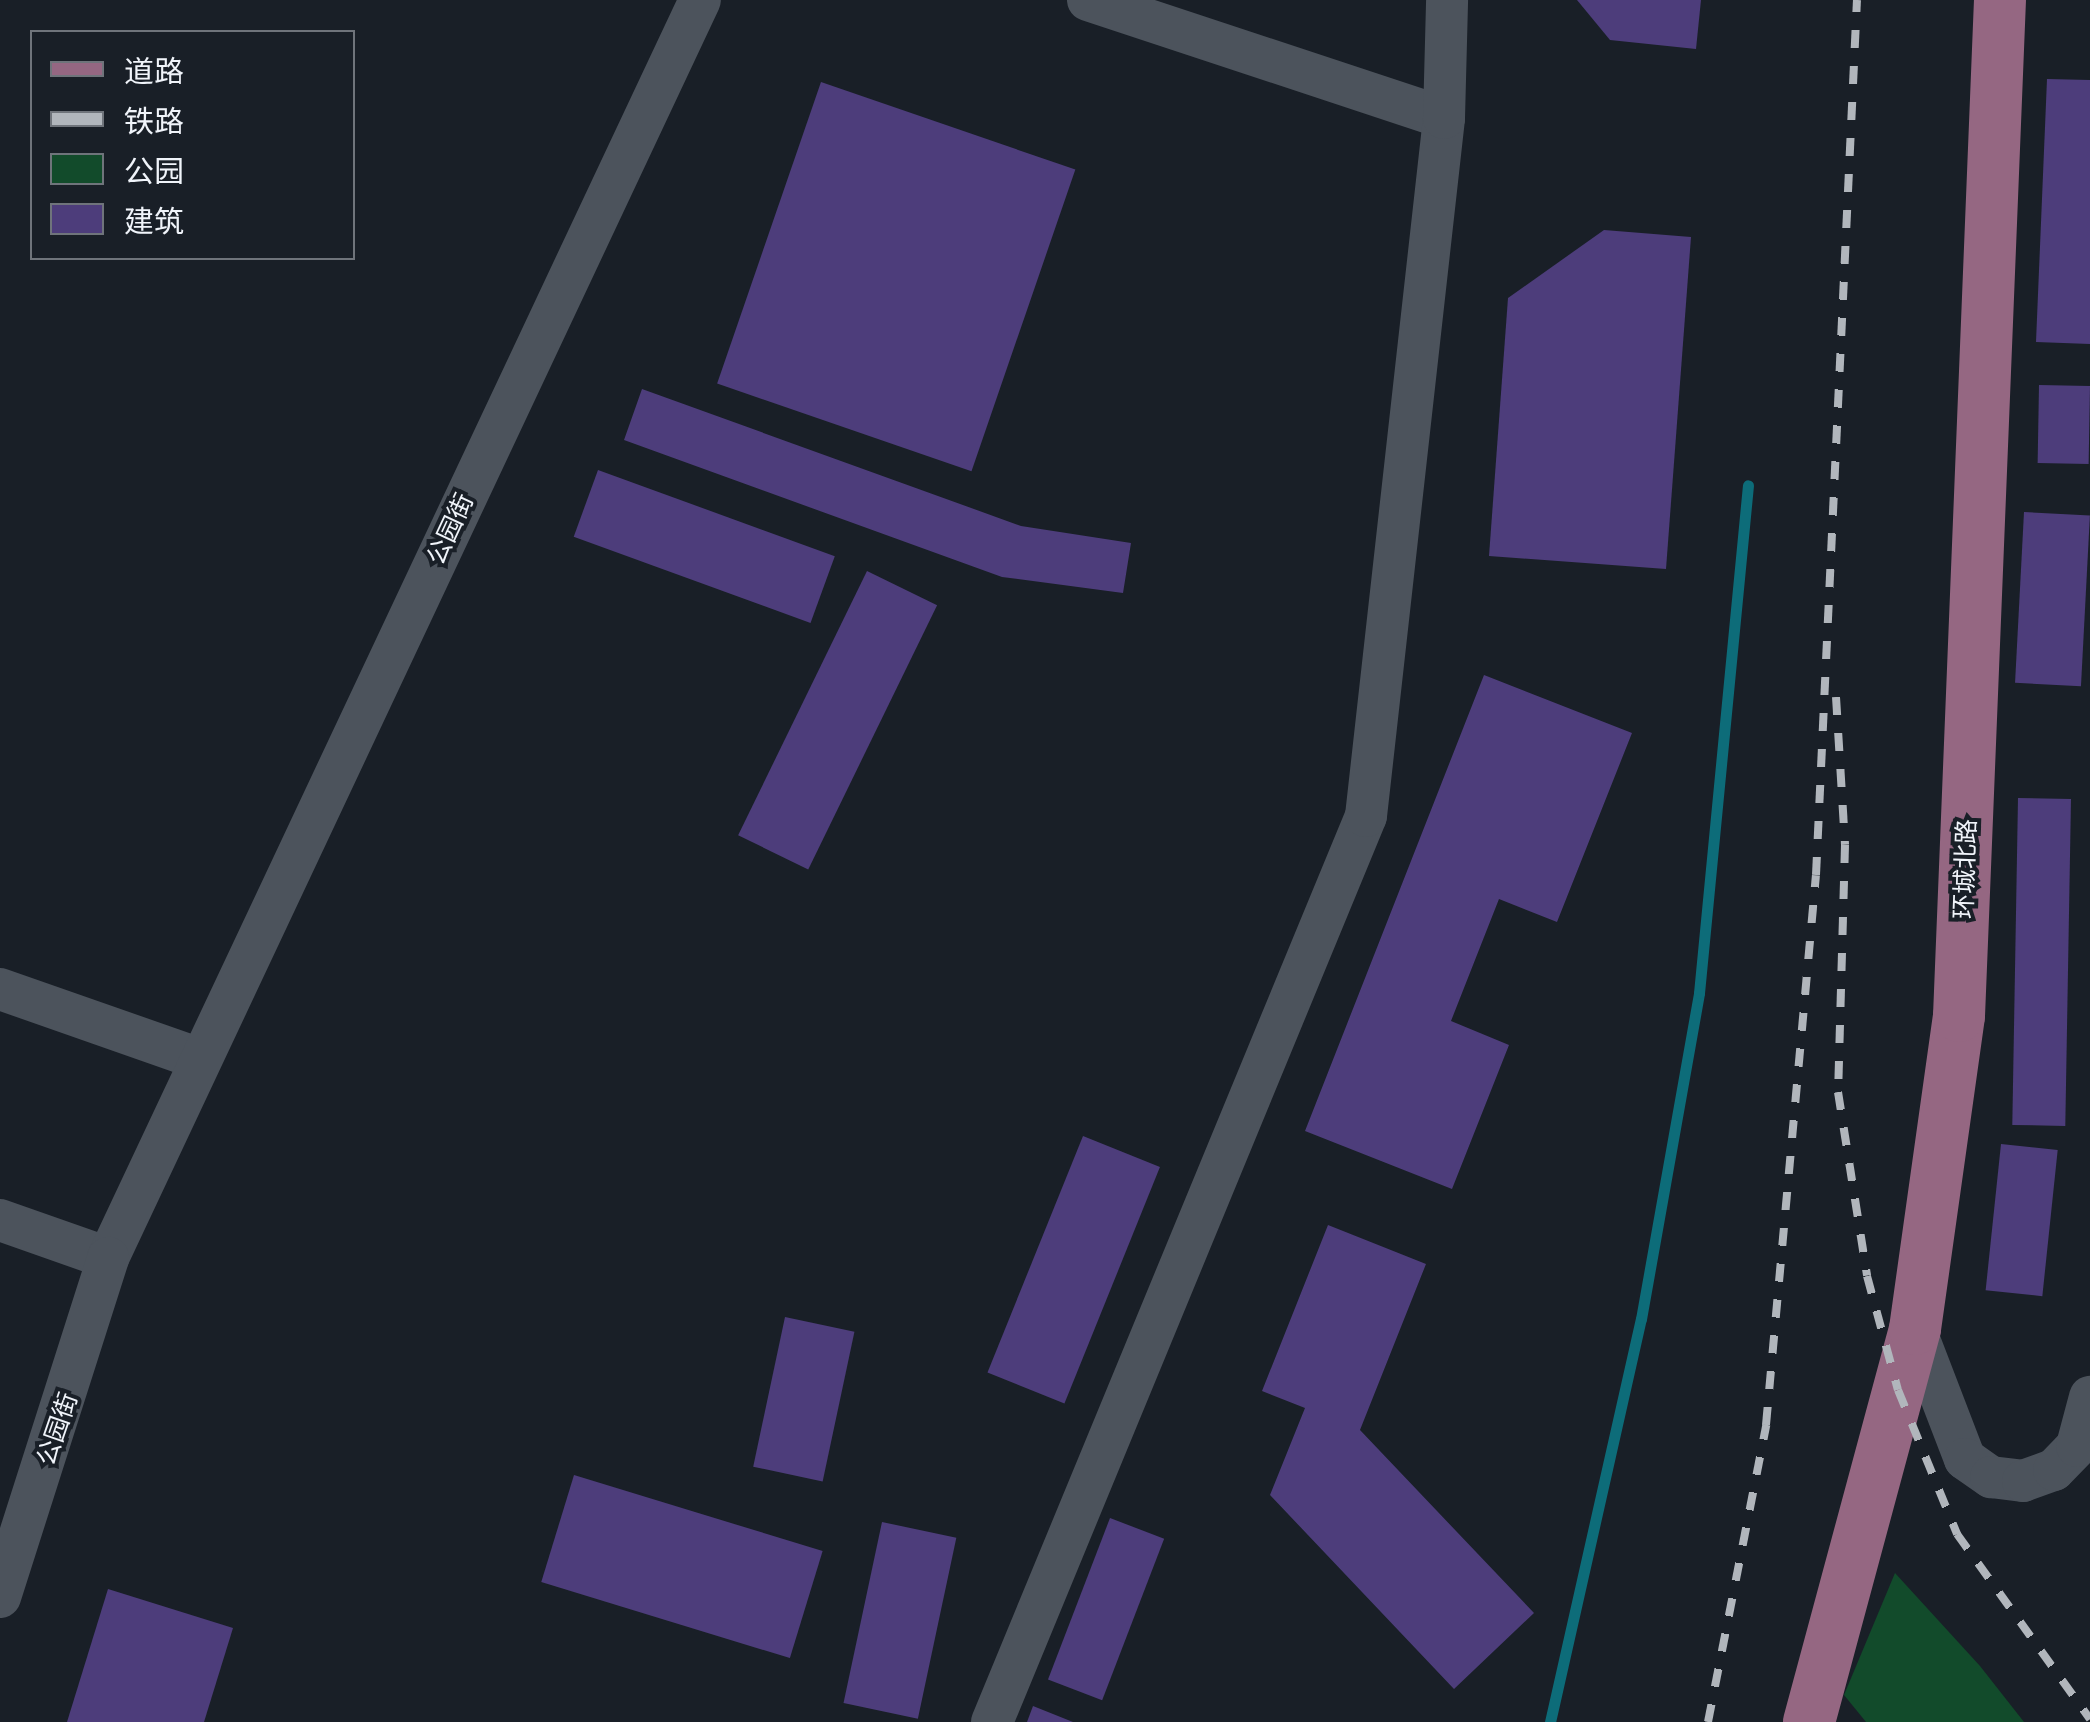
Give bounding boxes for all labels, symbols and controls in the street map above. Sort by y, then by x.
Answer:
legend [30,30,355,260]
text: 道路 [124,51,184,91]
text: 铁路 [124,101,184,141]
text: 公园 [124,151,184,191]
text: 建筑 [124,201,184,241]
street label: 公园街 [421,489,479,569]
street label: 环城北路 [1948,819,1982,919]
street label: 公园街 [31,1389,83,1469]

